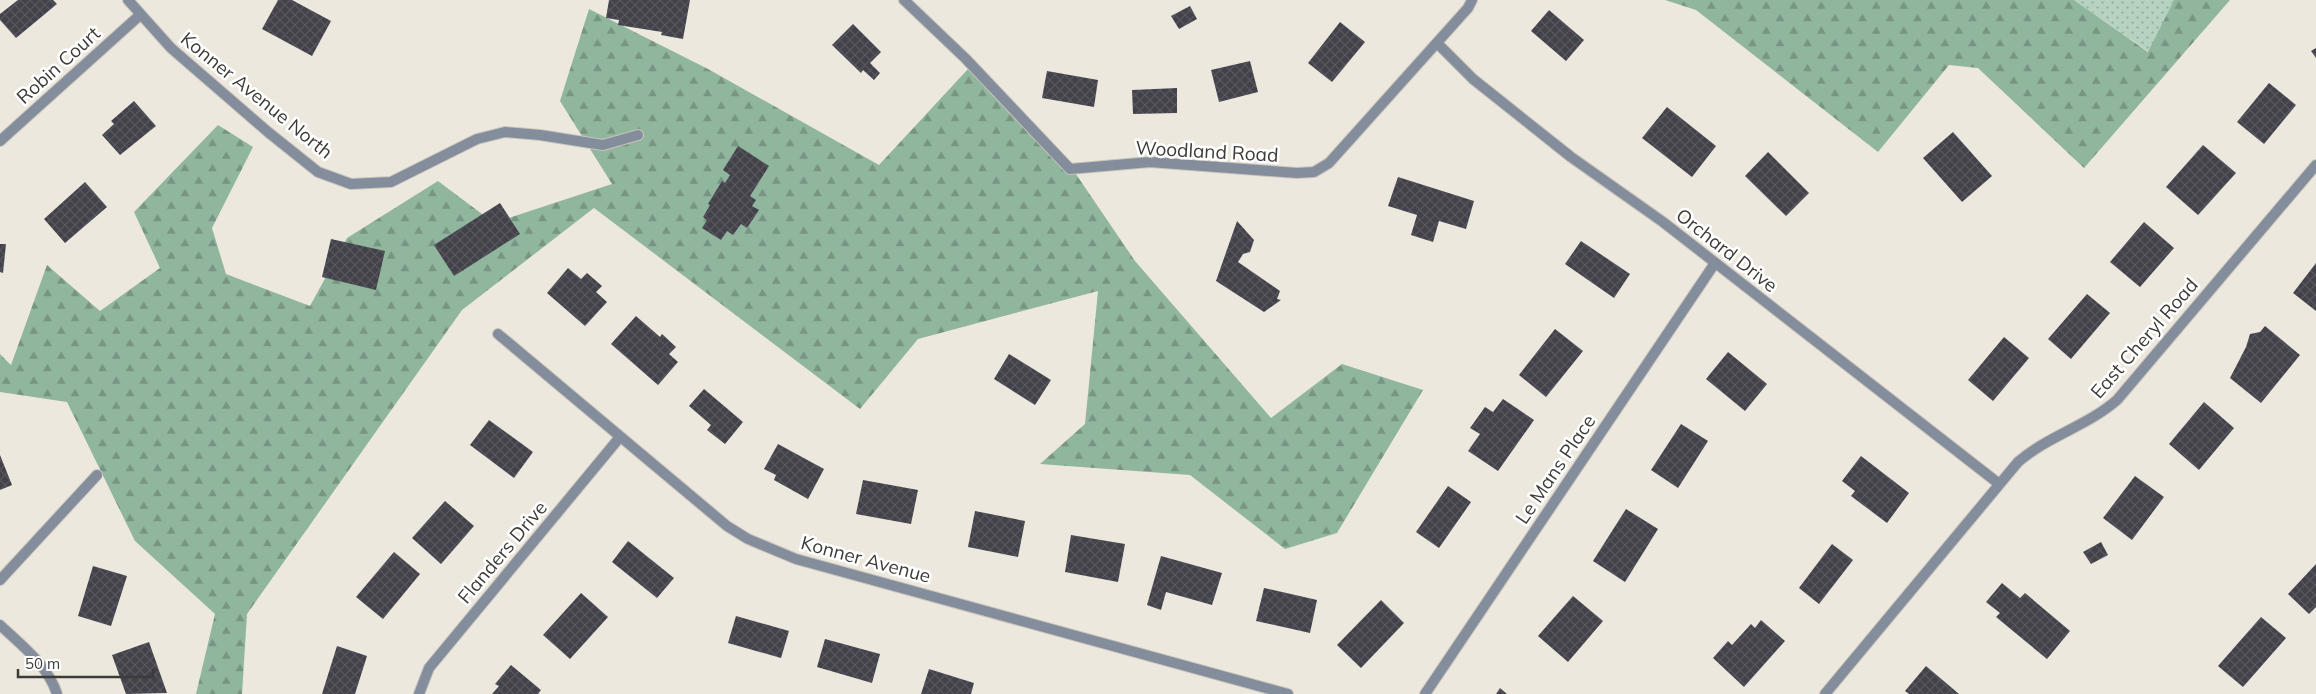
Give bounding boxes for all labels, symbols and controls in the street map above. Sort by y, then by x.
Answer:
street label: Robin Court [11,21,105,109]
street label: Konner Avenue North [176,26,338,164]
street label: Woodland Road [1135,135,1279,167]
street label: Orchard Drive [1671,203,1783,297]
street label: East Cheryl Road [2085,273,2203,403]
street label: Le Mans Place [1510,410,1600,528]
street label: Flanders Drive [452,496,552,608]
street label: Konner Avenue [799,530,933,588]
scale bar [18,646,152,678]
text: 50 m [25,654,60,673]

